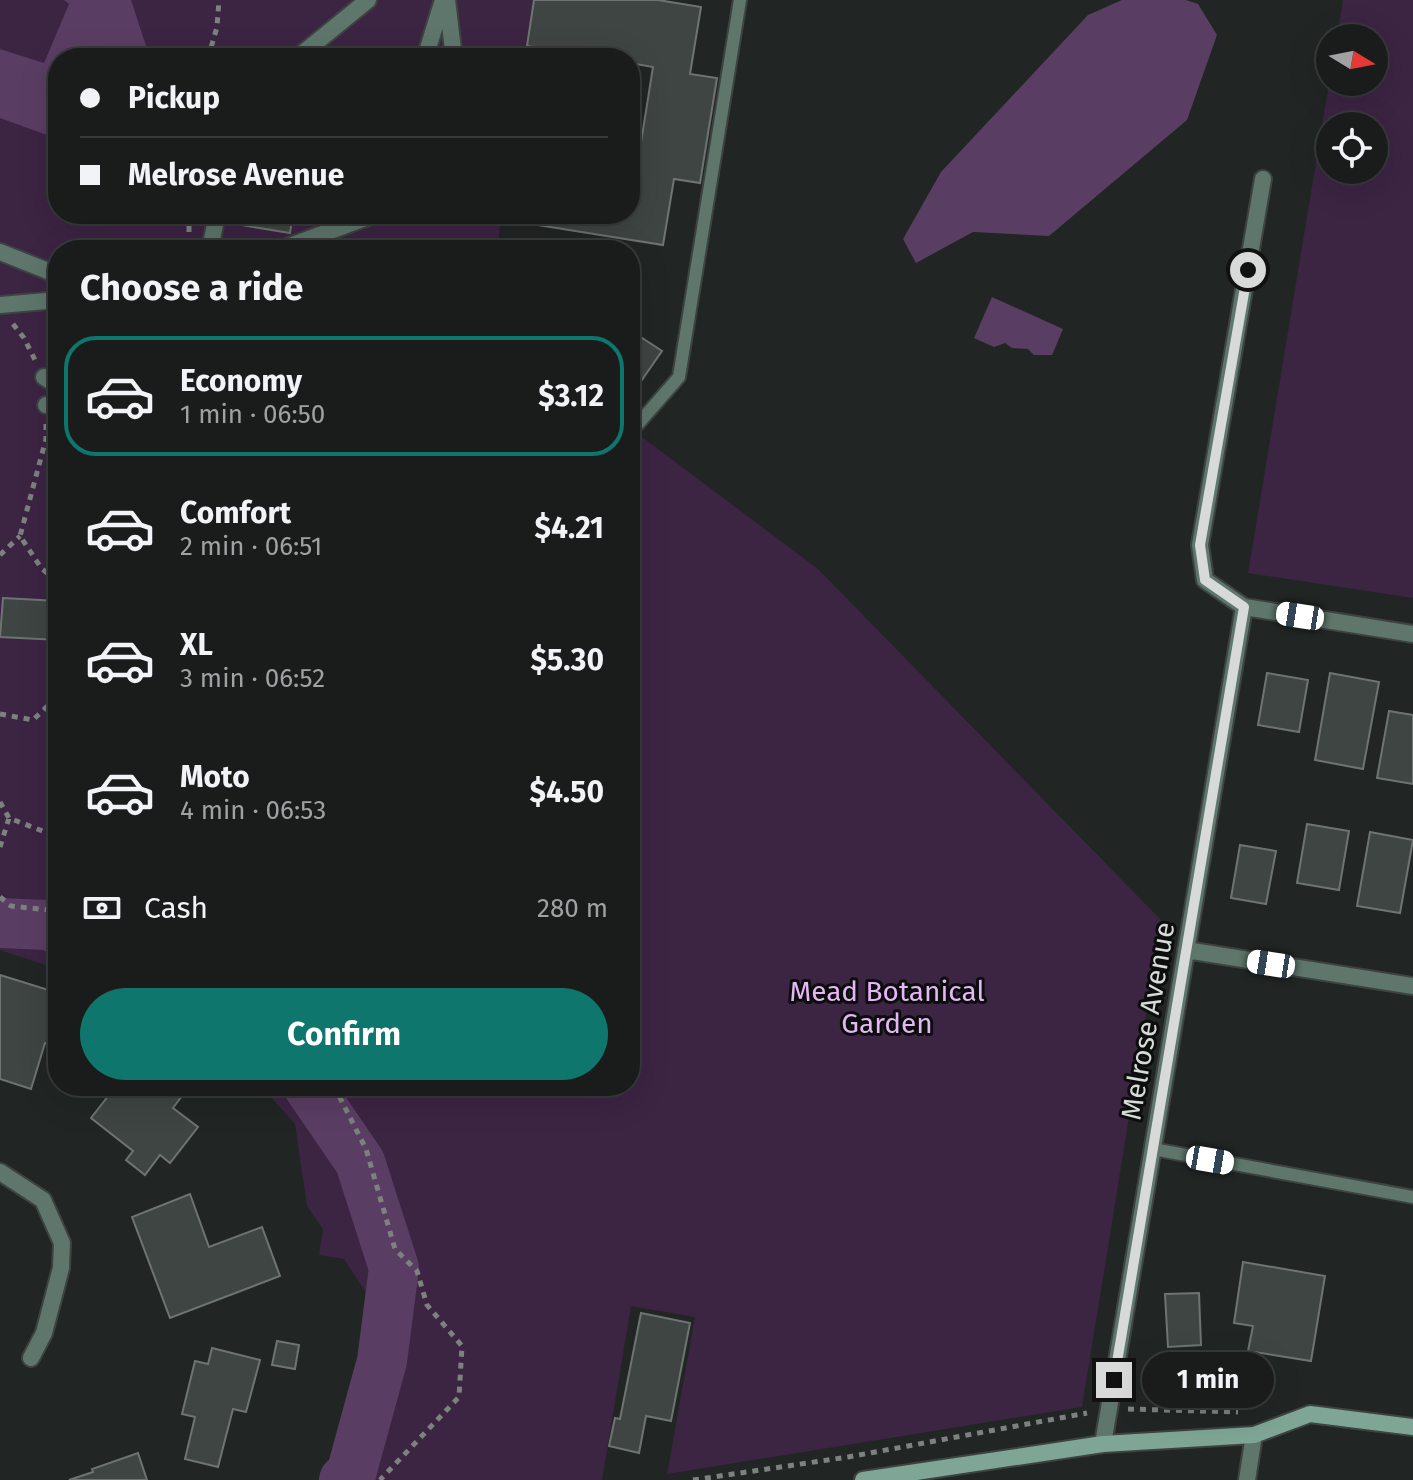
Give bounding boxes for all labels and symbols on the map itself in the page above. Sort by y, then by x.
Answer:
north arrow [1316,24,1388,96]
route start [1230,252,1266,288]
car [1274,600,1326,632]
street label: Melrose Avenue [1114,920,1182,1122]
car [1245,948,1297,980]
park label: Mead Botanical Garden [789,975,985,1040]
car [1184,1144,1236,1176]
callout: 1 min [1142,1352,1274,1408]
route end [1096,1362,1132,1398]

